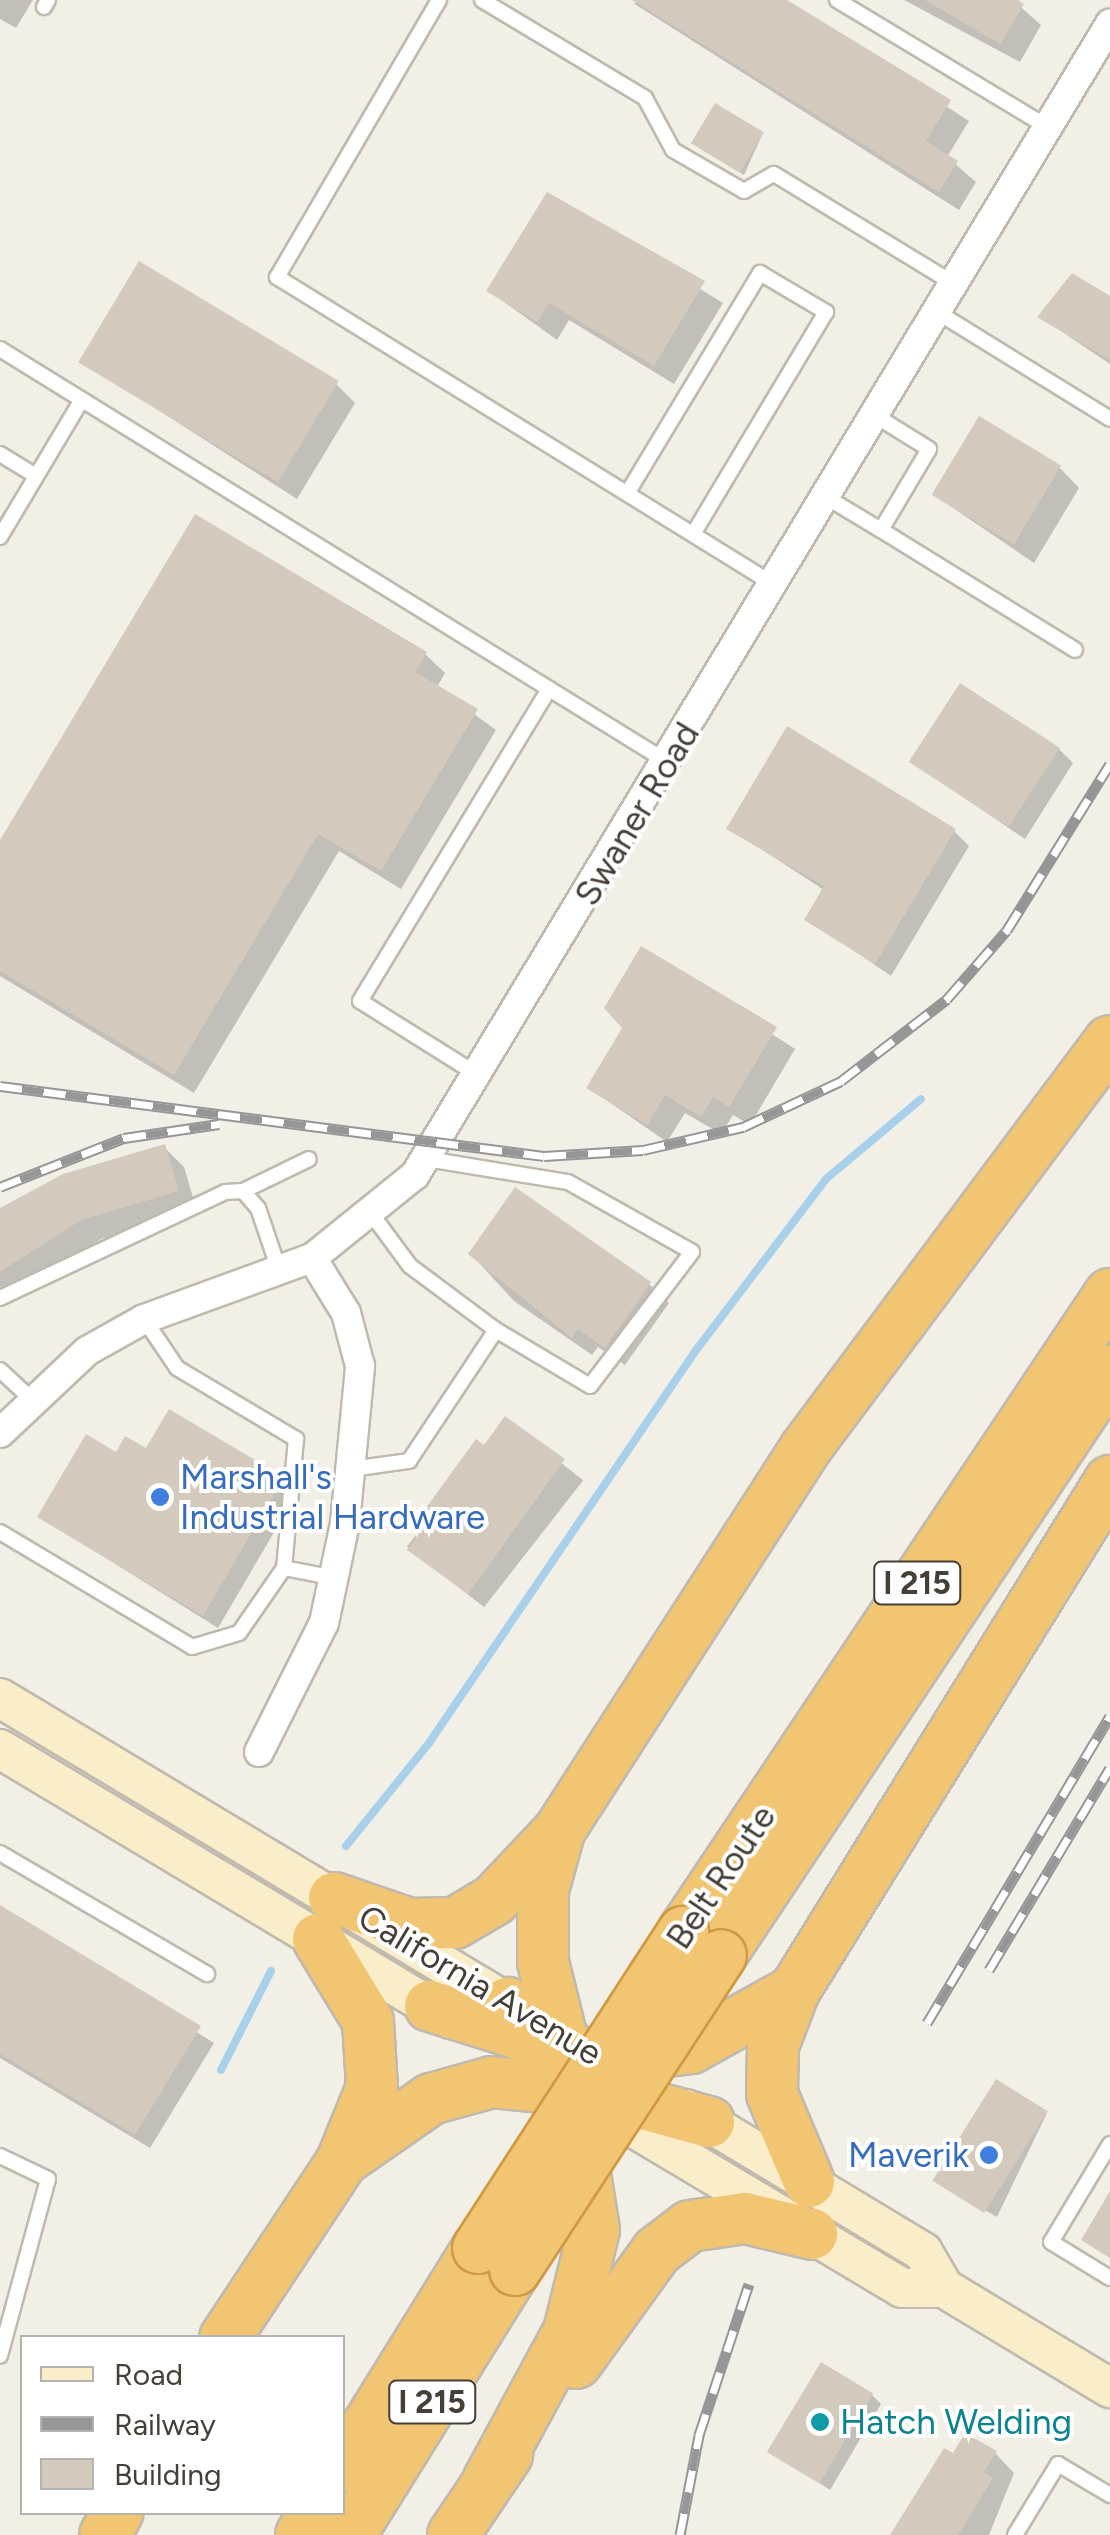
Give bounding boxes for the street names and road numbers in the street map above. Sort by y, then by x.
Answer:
street label: Swaner Road [566,715,708,913]
road number: I 215 [872,1556,962,1610]
street label: Belt Route [658,1797,784,1957]
street label: California Avenue [351,1896,609,2074]
road number: I 215 [387,2375,477,2429]

